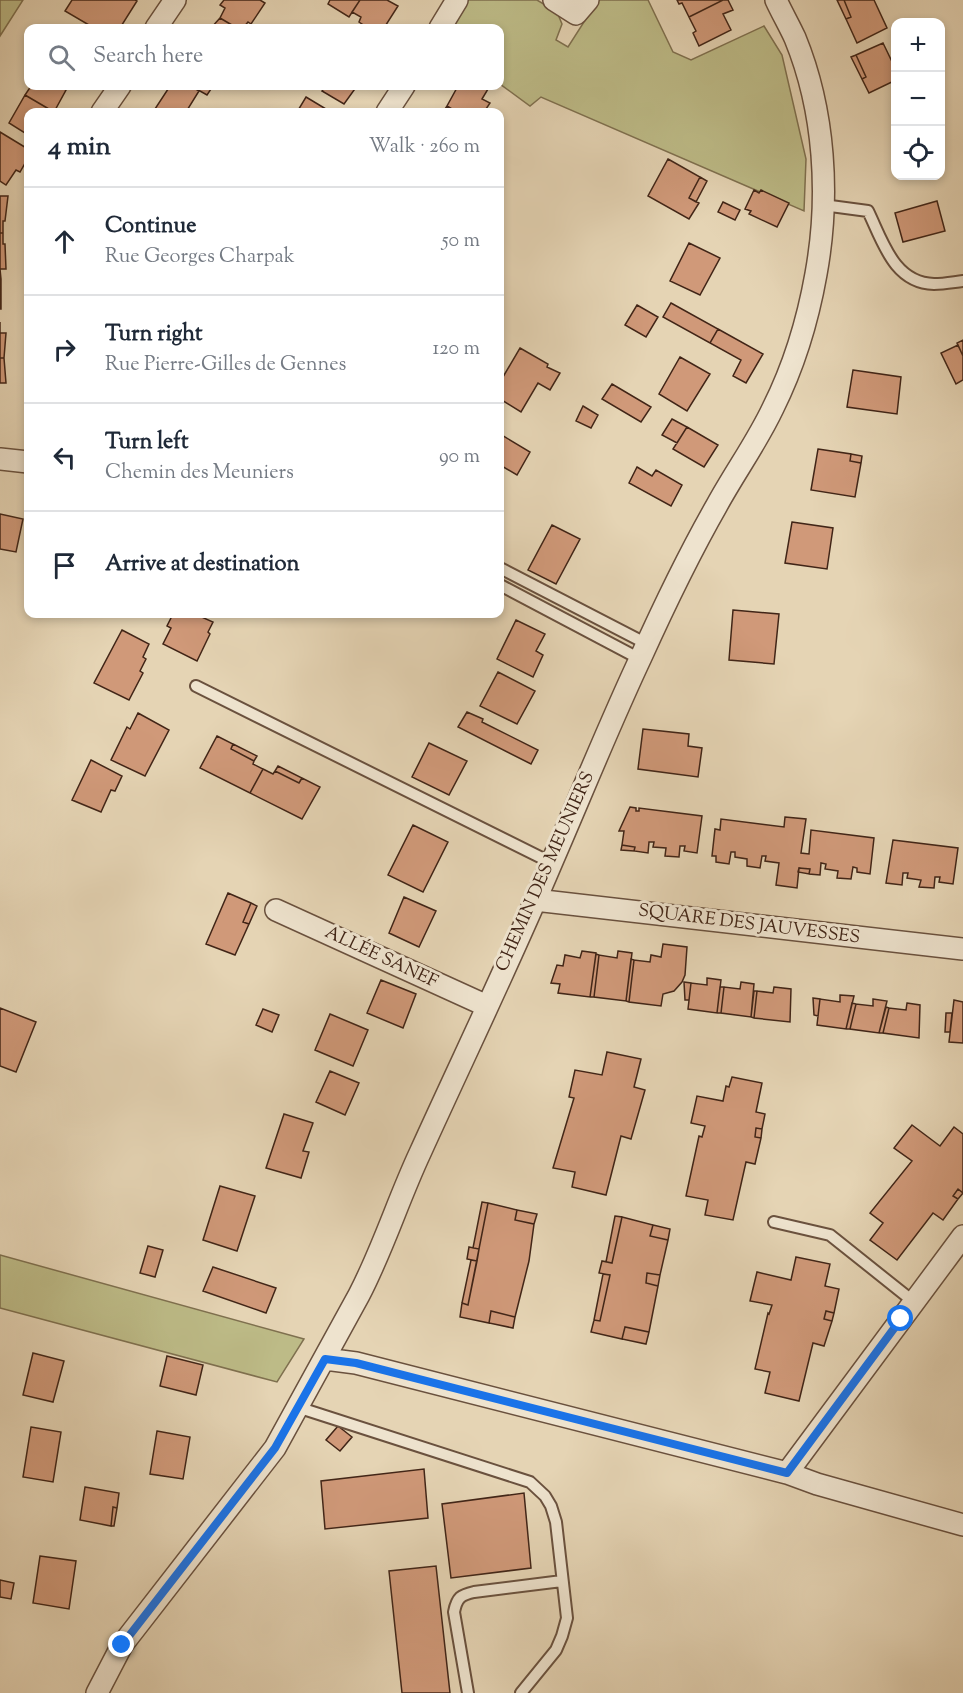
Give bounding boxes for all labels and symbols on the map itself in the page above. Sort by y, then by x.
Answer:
street label: CHEMIN DES MEUNIERS [490,768,602,976]
street label: SQUARE DES JAUVESSES [637,898,861,952]
street label: ALLÉE SANEF [320,920,442,996]
route start [887,1305,913,1331]
route end [108,1631,134,1657]

